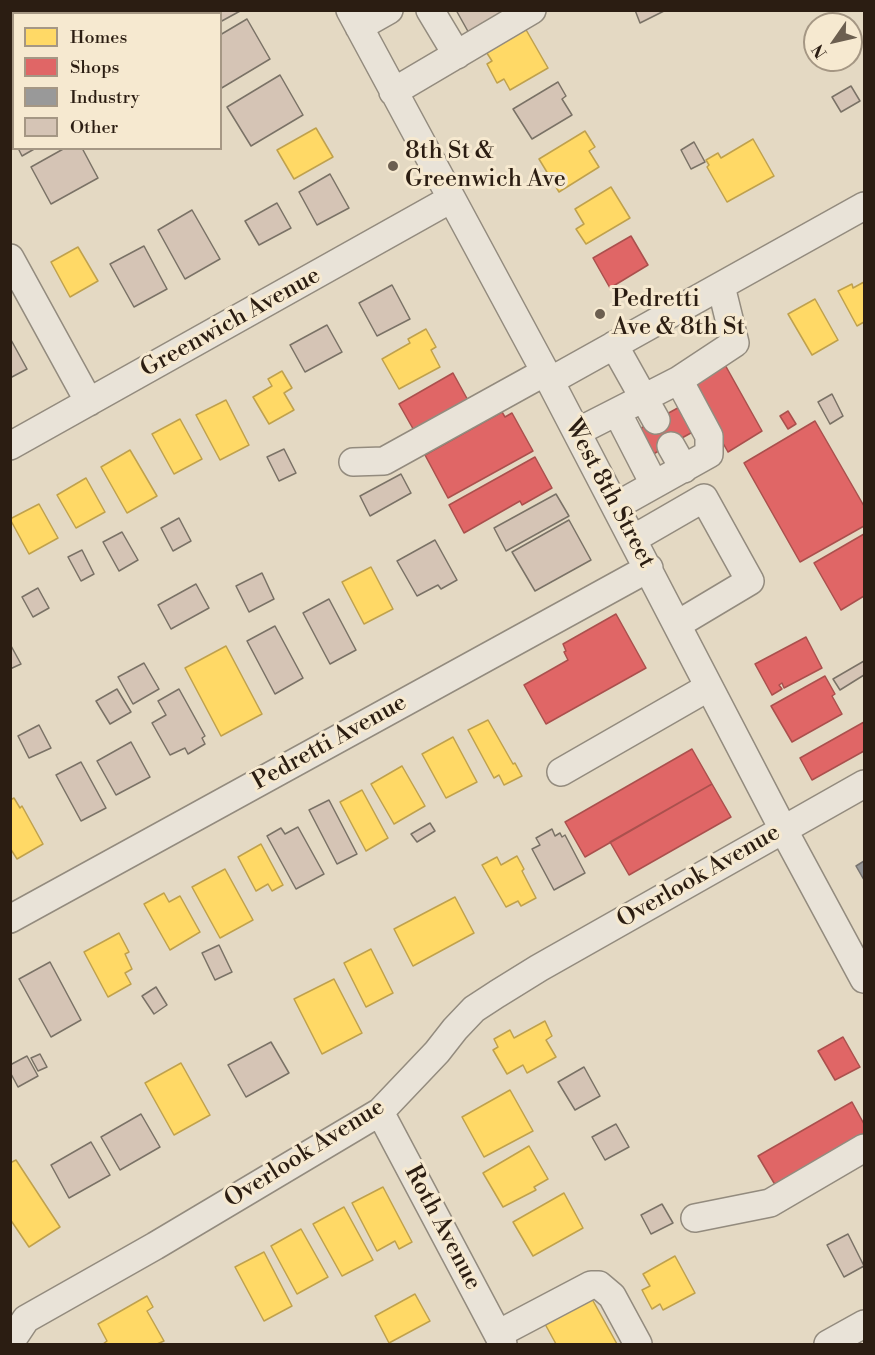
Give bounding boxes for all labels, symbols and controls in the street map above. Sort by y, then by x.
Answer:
legend [12,12,222,150]
north arrow [803,12,863,72]
text: Homes [70,26,127,49]
text: N [808,40,832,62]
text: Shops [70,56,119,79]
text: Industry [70,86,140,109]
text: Other [70,116,118,139]
place label: 8th St & Greenwich Ave [405,138,566,194]
marker: 8th St & Greenwich Ave [386,159,400,173]
street label: Greenwich Avenue [136,262,326,384]
place label: Pedretti Ave & 8th St [612,286,745,342]
marker: Pedretti Ave & 8th St [593,307,607,321]
street label: West 8th Street [558,415,660,573]
street label: Pedretti Avenue [248,689,412,797]
street label: Overlook Avenue [613,819,785,935]
street label: Overlook Avenue [220,1093,390,1215]
street label: Roth Avenue [397,1161,487,1295]

